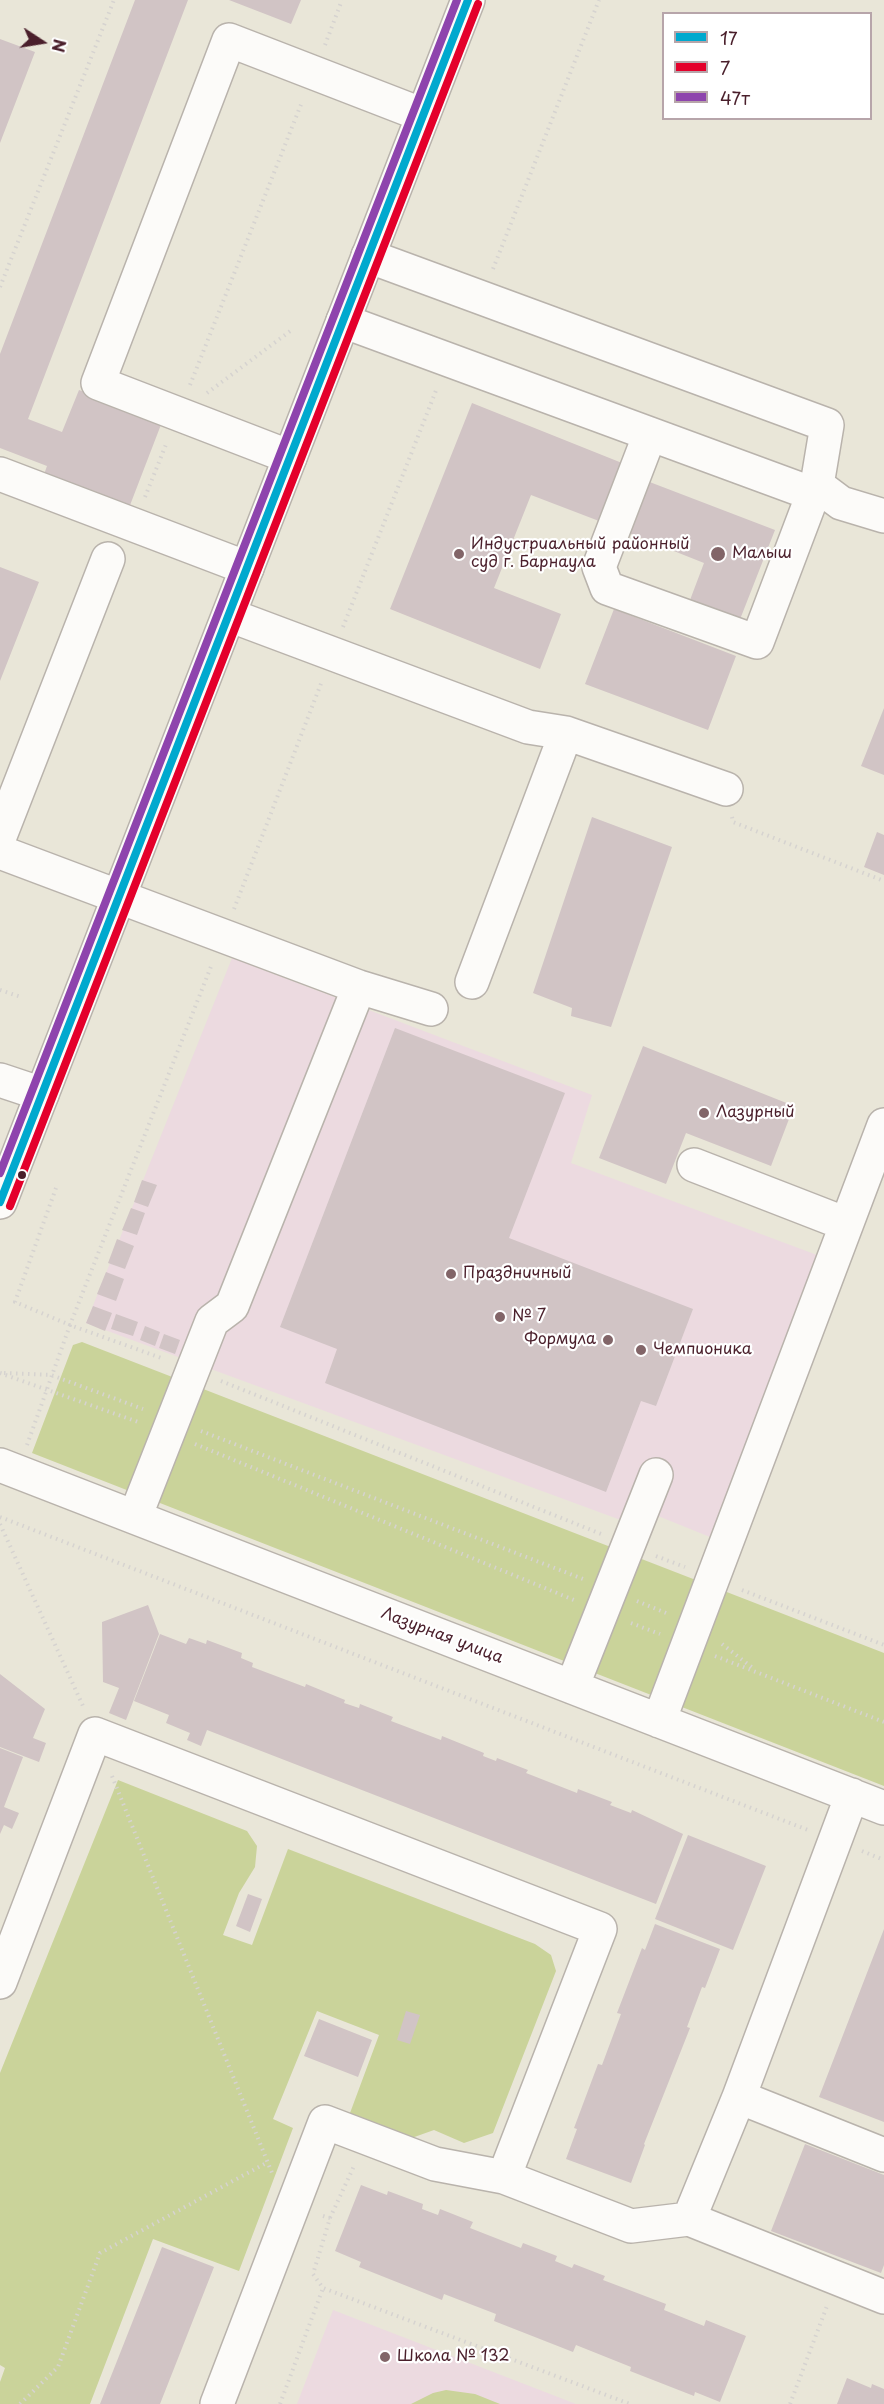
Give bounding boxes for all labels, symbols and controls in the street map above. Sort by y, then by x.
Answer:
north arrow [12,12,72,72]
legend [662,12,872,120]
text: 17 [720,24,738,51]
text: N [47,37,73,54]
text: 7 [720,54,730,81]
text: 47т [720,84,750,111]
place label: Индустриальный районный суд г. Барнаула [471,535,690,573]
place label: Малыш [732,544,792,564]
marker: Малыш [709,545,727,563]
marker: Индустриальный районный суд г. Барнаула [452,547,466,561]
place label: Лазурный [716,1103,795,1123]
marker: Лазурный [697,1106,711,1120]
unlabelled marker [16,1169,28,1181]
place label: Праздничный [463,1264,572,1284]
marker: Праздничный [444,1267,458,1281]
place label: № 7 [512,1307,546,1327]
marker: № 7 [493,1310,507,1324]
place label: Формула [524,1330,596,1350]
marker: Формула [601,1333,615,1347]
place label: Чемпионика [653,1340,752,1360]
marker: Чемпионика [634,1343,648,1357]
street label: Лазурная улица [378,1604,506,1668]
place label: Школа № 132 [397,2347,510,2367]
marker: Школа № 132 [378,2350,392,2364]

